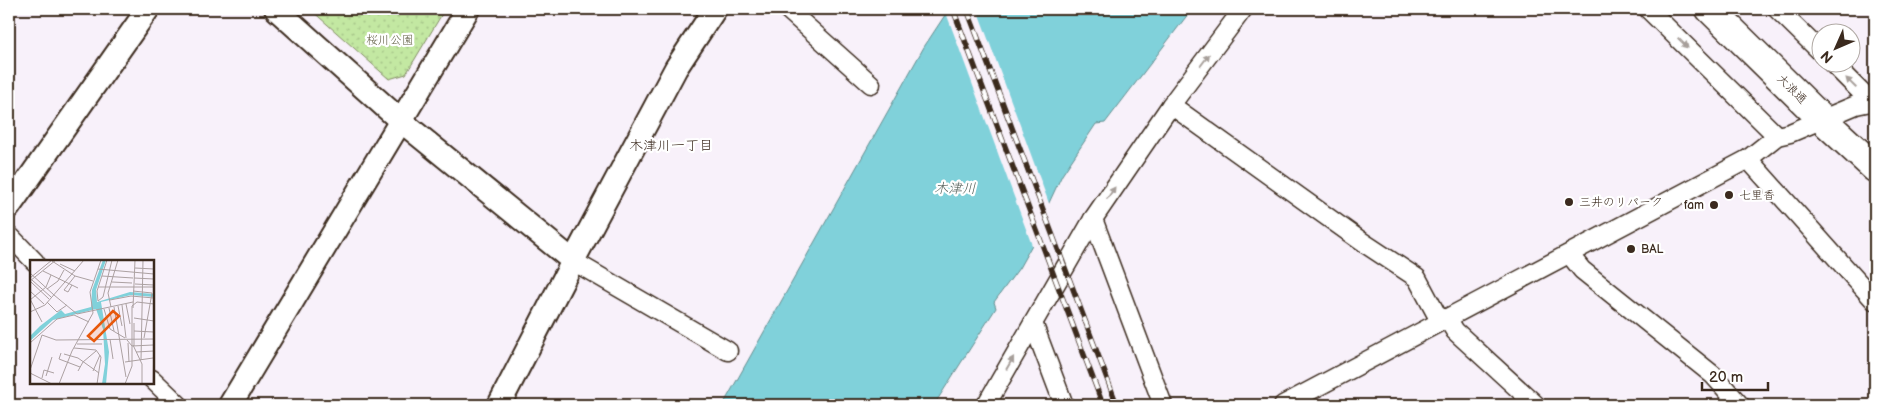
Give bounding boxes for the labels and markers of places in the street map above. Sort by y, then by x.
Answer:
place label: 七里香 [1739,188,1775,203]
marker: 七里香 [1723,189,1735,201]
place label: 三井のリパーク [1579,195,1663,210]
marker: 三井のリパーク [1563,196,1575,208]
place label: fam [1684,198,1704,213]
marker: fam [1708,199,1720,211]
place label: BAL [1641,242,1664,257]
marker: BAL [1625,243,1637,255]

